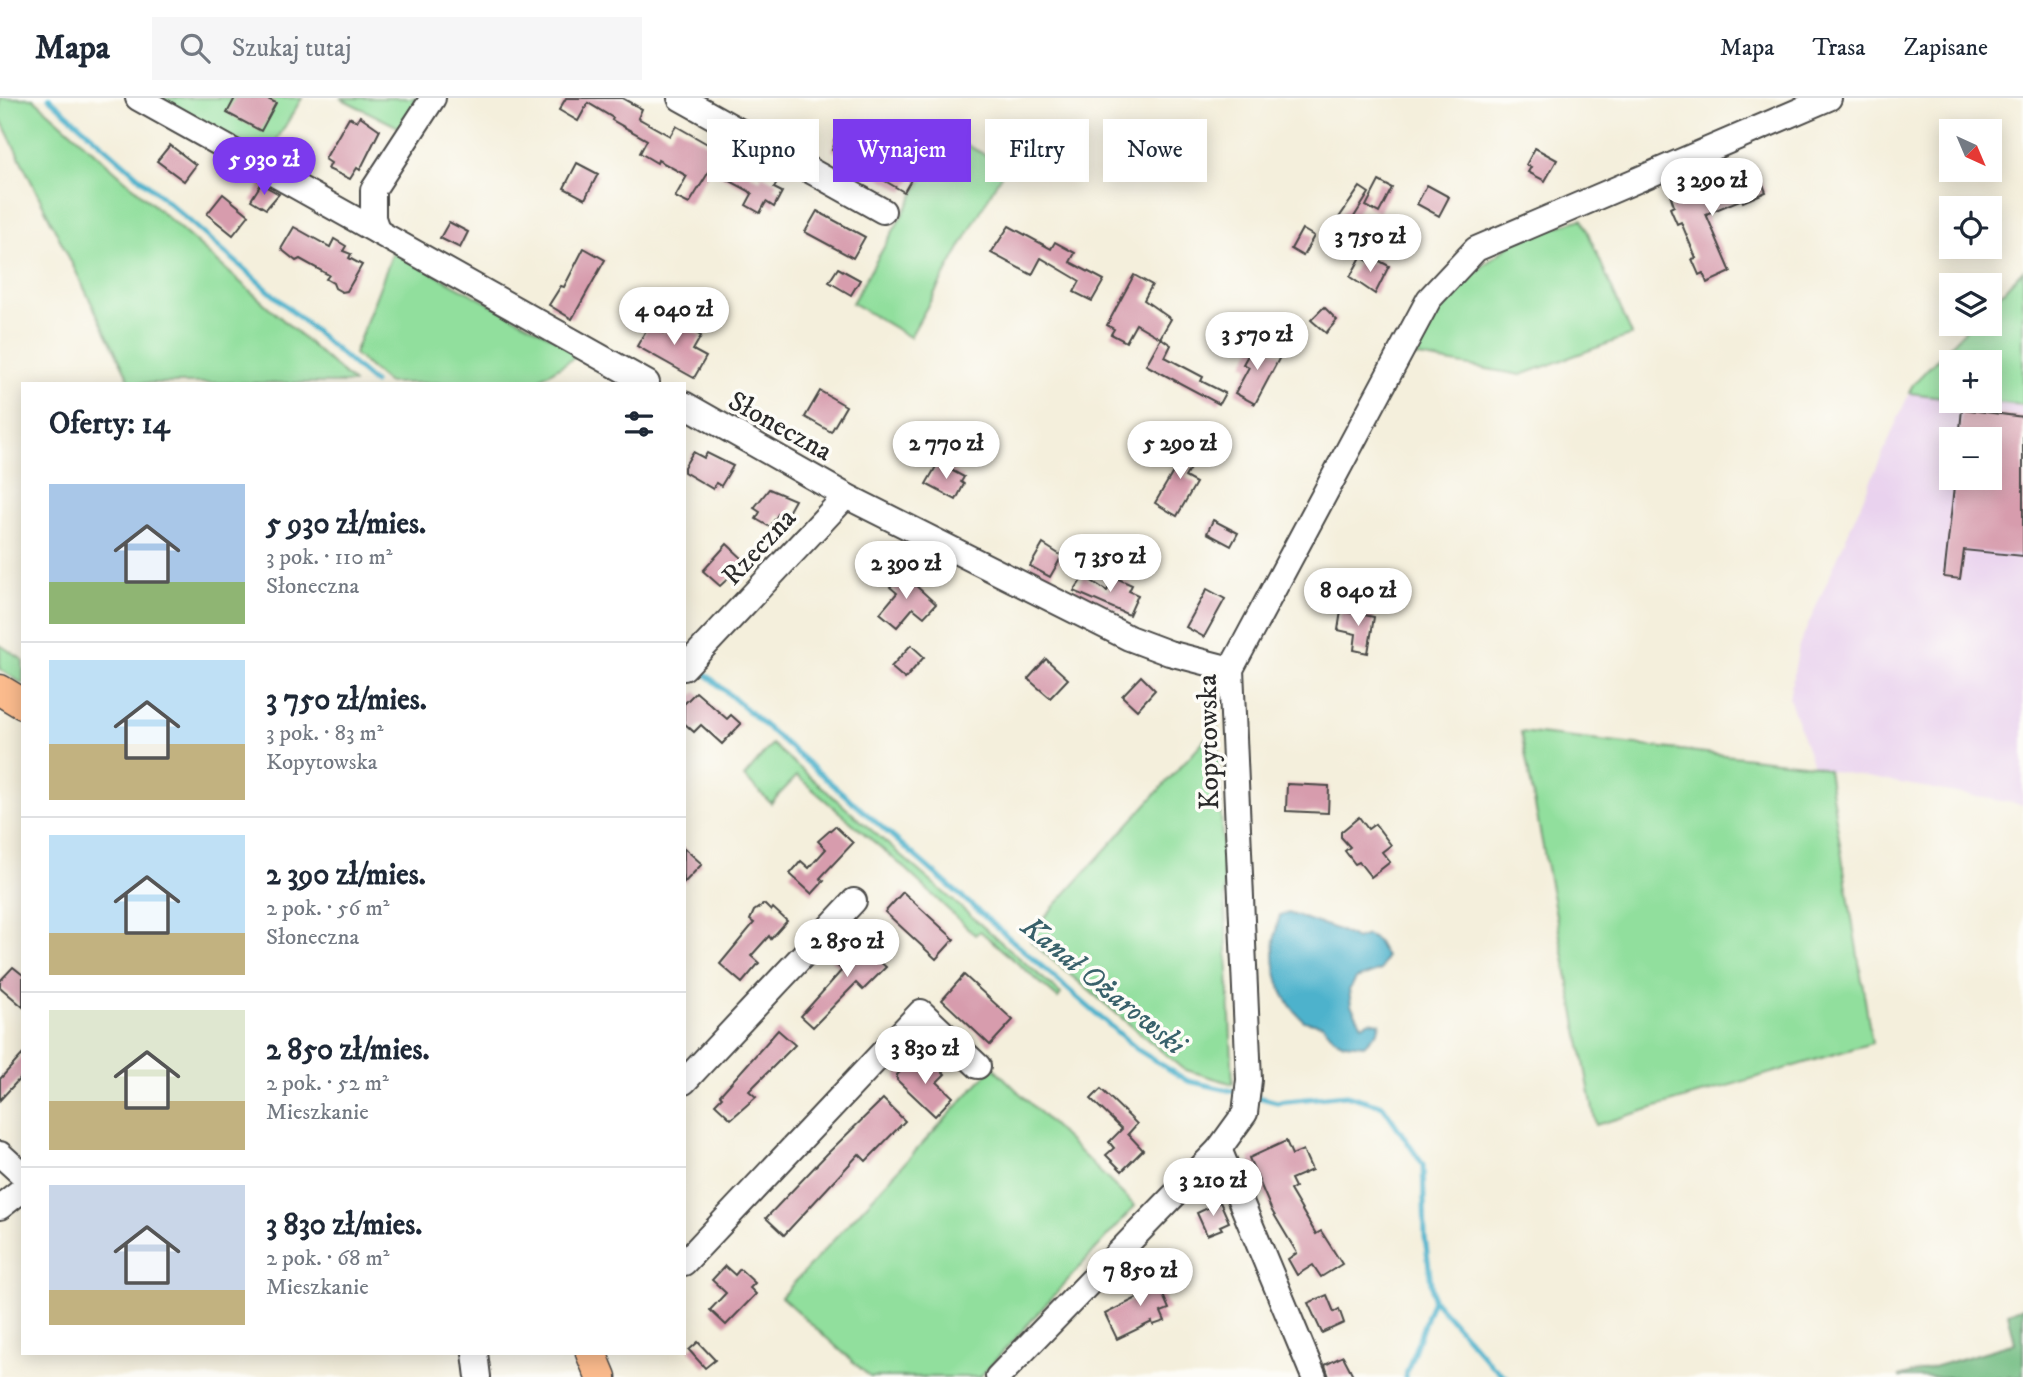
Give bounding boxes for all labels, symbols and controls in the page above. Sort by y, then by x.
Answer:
search box [152,17,642,80]
text: Mapa [35,28,110,69]
icon: search [176,29,214,67]
text: Szukaj tutaj [232,32,351,65]
text: Mapa [1720,33,1774,63]
text: Trasa [1812,33,1866,63]
text: Zapisane [1904,33,1988,63]
chip: Kupno [707,119,819,182]
chip: Wynajem [833,119,971,182]
chip: Filtry [985,119,1089,182]
chip: Nowe [1103,119,1207,182]
north arrow [1939,119,2002,182]
map controls [1939,119,2002,490]
pin: 5 930 zł [192,138,336,197]
text: 5 930 zł [229,145,299,174]
pin: 3 290 zł [1640,158,1784,218]
text: 3 290 zł [1677,166,1747,195]
button: locate [1939,196,2002,259]
pin: 3 750 zł [1298,214,1442,274]
text: 3 750 zł [1334,222,1406,251]
button: layers [1939,273,2002,336]
pin: 4 040 zł [602,288,746,347]
text: 4 040 zł [635,295,713,324]
pin: 3 570 zł [1185,313,1329,372]
text: 3 570 zł [1221,320,1293,349]
button: + [1939,350,2002,413]
street label: Słoneczna [722,384,838,469]
icon: filters [620,405,658,443]
text: Oferty: 14 [49,406,170,443]
pin: 2 770 zł [874,422,1018,481]
pin: 5 290 zł [1108,422,1252,481]
button: − [1939,427,2002,490]
text: 2 770 zł [909,429,983,458]
text: 5 290 zł [1143,429,1217,458]
street label: Rzeczna [715,501,804,593]
text: 5 930 zł/mies. [266,506,426,543]
icon: home [105,512,189,596]
pin: 7 350 zł [1038,534,1182,594]
pin: 2 390 zł [834,542,978,601]
text: 7 350 zł [1074,542,1146,571]
text: 3 pok. · 110 m² [266,543,393,572]
text: 2 390 zł [871,549,941,578]
pin: 8 040 zł [1286,568,1430,628]
text: Słoneczna [266,572,359,601]
text: 8 040 zł [1320,576,1396,605]
street label: Kopytowska [1190,674,1227,810]
text: 3 750 zł/mies. [266,682,427,719]
icon: home [105,688,189,772]
text: 3 pok. · 83 m² [266,719,383,748]
text: Kopytowska [266,748,378,777]
text: 2 390 zł/mies. [266,857,426,894]
icon: home [105,863,189,947]
text: 2 pok. · 56 m² [266,894,390,923]
water label: Kanał Ożarowski [1013,908,1194,1065]
pin: 2 850 zł [775,920,919,979]
text: Słoneczna [266,923,359,952]
text: 2 850 zł [810,927,884,956]
pin: 3 830 zł [853,1026,997,1086]
text: 2 850 zł/mies. [266,1032,430,1069]
text: 3 830 zł [891,1034,959,1063]
icon: home [105,1038,189,1122]
text: 2 pok. · 52 m² [266,1069,389,1098]
text: Mieszkanie [266,1098,369,1127]
pin: 3 210 zł [1141,1158,1285,1218]
text: 3 210 zł [1179,1166,1247,1195]
text: 3 830 zł/mies. [266,1207,422,1244]
icon: home [105,1213,189,1297]
text: 2 pok. · 68 m² [266,1244,390,1273]
pin: 7 850 zł [1068,1248,1212,1308]
text: 7 850 zł [1103,1256,1177,1285]
text: Mieszkanie [266,1273,369,1302]

